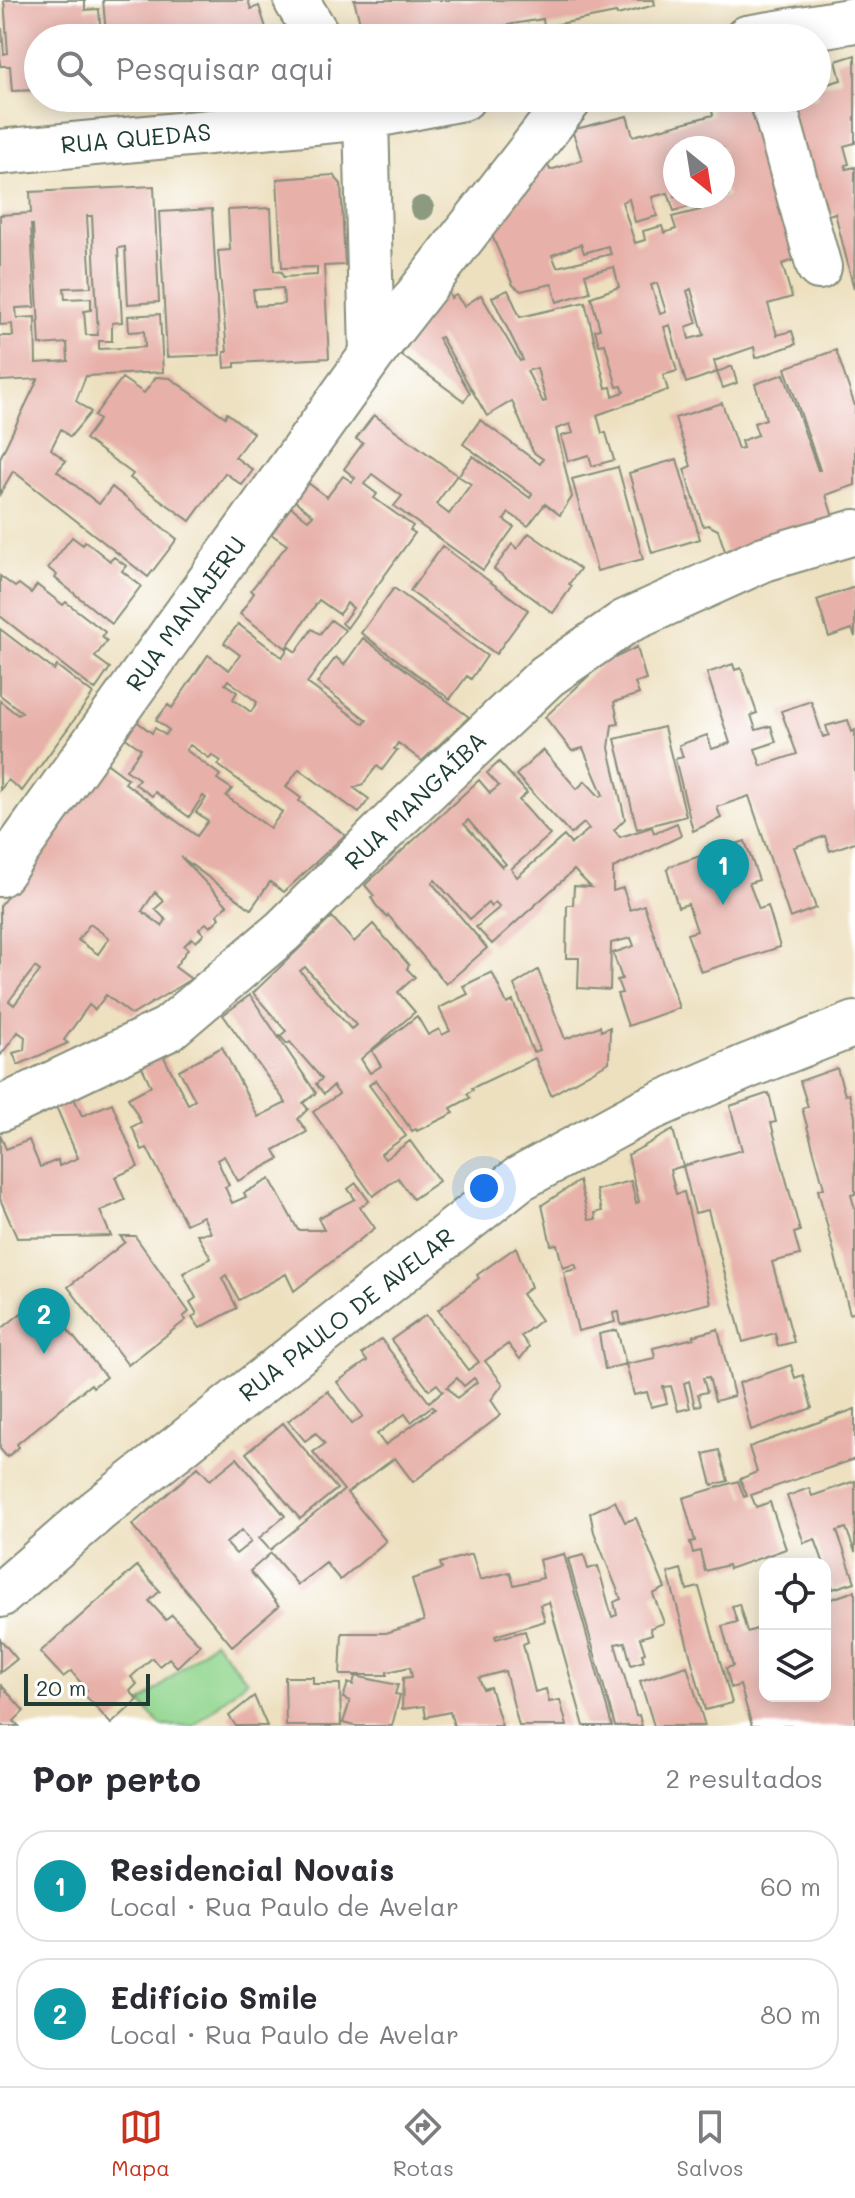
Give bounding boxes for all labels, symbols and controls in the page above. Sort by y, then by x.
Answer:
search box [24,24,831,112]
icon: search [52,46,96,90]
text: Pesquisar aqui [116,48,334,88]
street label: RUA QUEDAS [59,115,212,160]
north arrow [663,136,735,208]
street label: RUA MANAJERU [118,530,251,697]
street label: RUA MANGAÍBA [337,724,492,876]
pin: 1 [697,839,749,905]
your location [464,1168,504,1208]
street label: RUA PAULO DE AVELAR [232,1220,460,1408]
pin: 2 [18,1288,70,1354]
map controls [759,1558,831,1702]
button: locate [759,1558,831,1630]
button: layers [759,1630,831,1702]
scale bar [24,1670,150,1706]
text: 20 m [36,1673,86,1702]
text: Por perto [32,1756,201,1801]
text: 2 resultados [665,1761,823,1795]
text: Residencial Novais [110,1849,394,1889]
text: 1 [54,1869,66,1903]
text: 60 m [760,1869,821,1903]
text: Local · Rua Paulo de Avelar [110,1889,459,1923]
text: Edifício Smile [110,1977,317,2017]
text: 2 [53,1997,67,2031]
text: 80 m [760,1997,821,2031]
text: Local · Rua Paulo de Avelar [110,2017,459,2051]
tab: Mapa [111,2105,170,2182]
tab: Rotas [393,2105,454,2182]
tab: Salvos [677,2105,744,2182]

